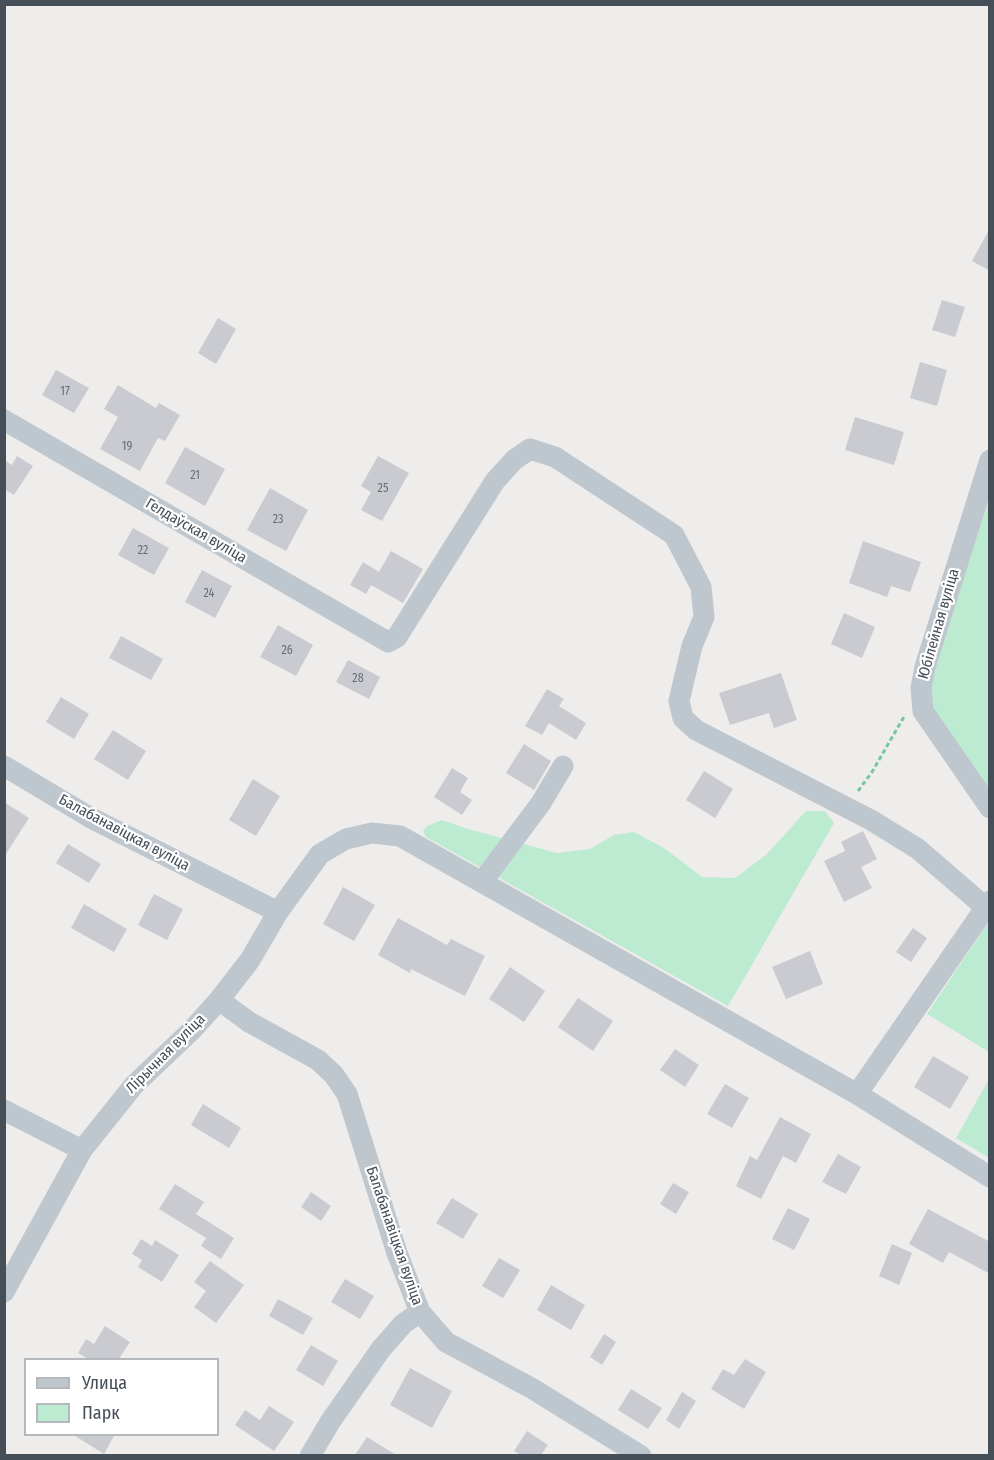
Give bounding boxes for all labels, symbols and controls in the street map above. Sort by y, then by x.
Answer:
house number: 17 [60,385,70,399]
house number: 19 [122,440,132,454]
house number: 21 [190,469,200,483]
house number: 25 [378,482,388,496]
street label: Гелдаўская вуліца [142,495,250,567]
house number: 23 [273,513,283,527]
house number: 22 [138,544,148,558]
street label: Юбілейная вуліца [915,567,963,681]
house number: 24 [204,587,214,601]
house number: 26 [281,644,293,658]
house number: 28 [352,672,364,686]
street label: Балабанавіцкая вуліца [55,791,193,875]
street label: Лірычная вуліца [123,1011,209,1097]
street label: Балабанавіцкая вуліца [362,1164,426,1308]
legend [24,1358,219,1436]
text: Улица [82,1372,127,1394]
text: Парк [82,1402,120,1424]

